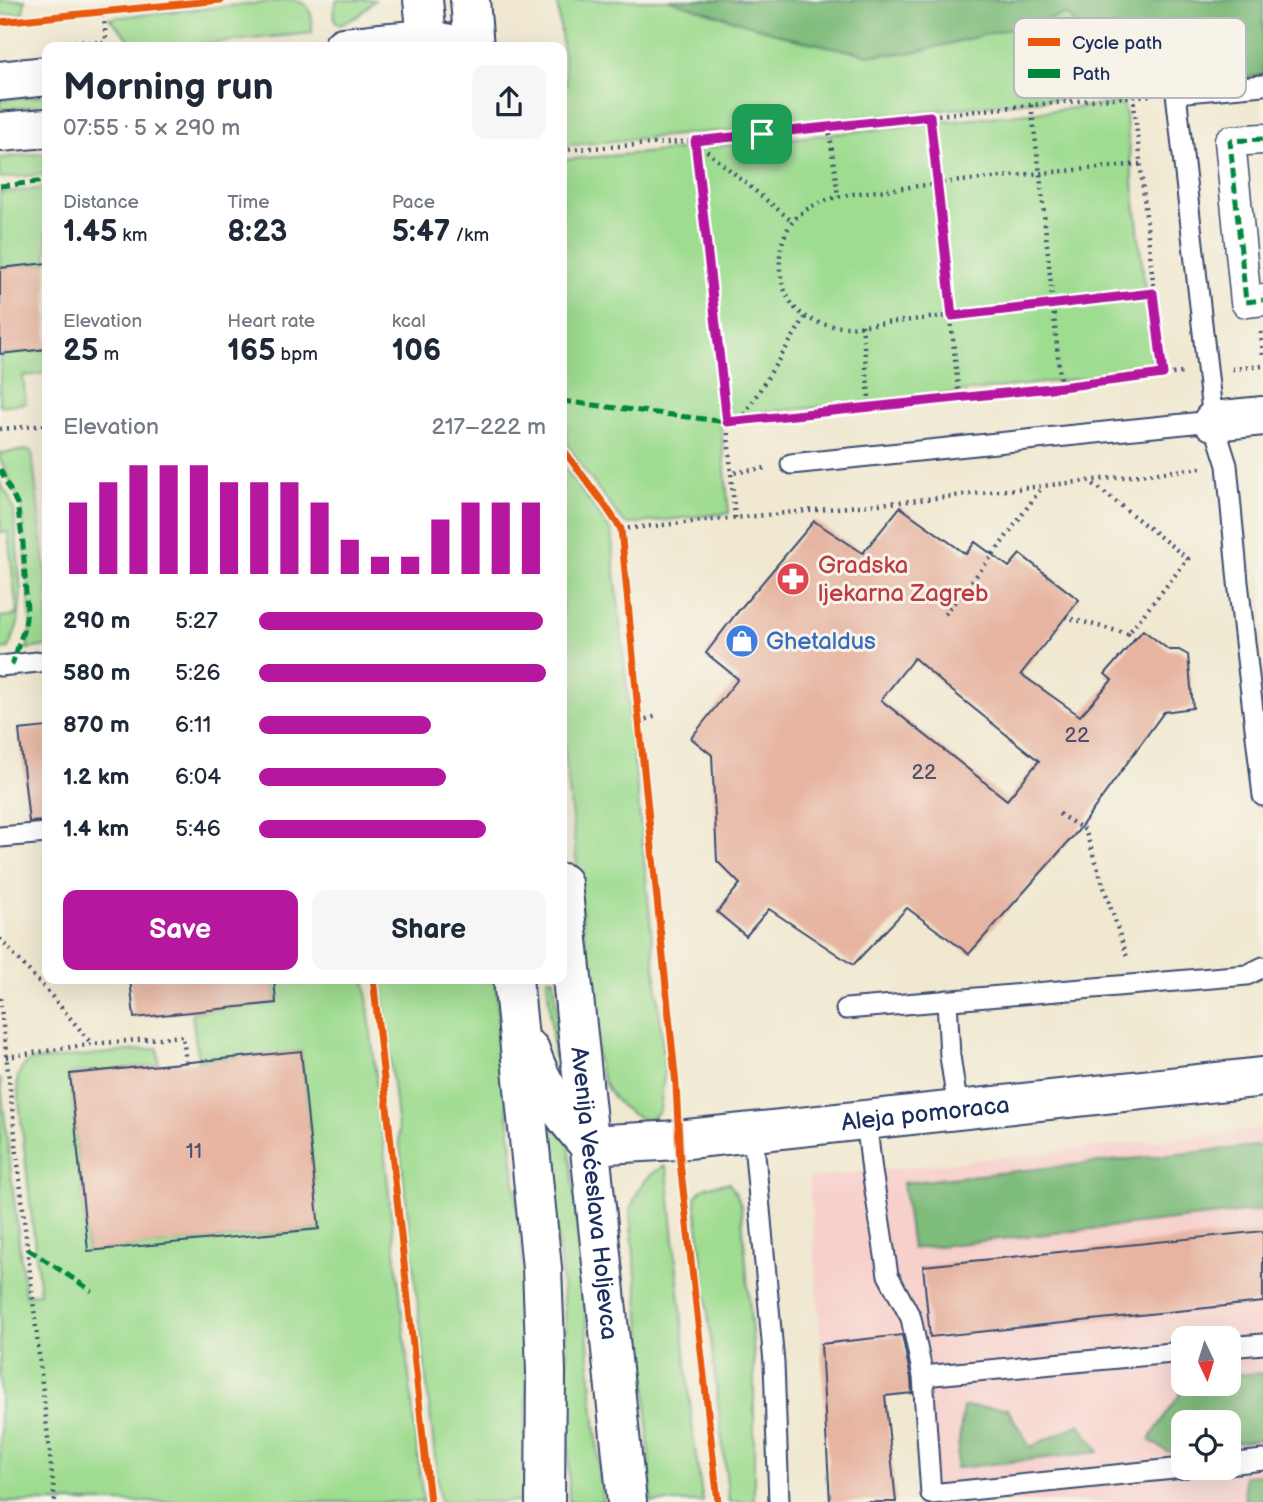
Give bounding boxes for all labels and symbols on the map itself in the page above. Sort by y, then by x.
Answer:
legend [1014,18,1246,98]
text: Cycle path [1072,32,1162,55]
text: Path [1072,63,1110,86]
pin [732,104,792,164]
place label: Gradska ljekarna Zagreb [818,551,989,608]
pharmacy icon: Gradska ljekarna Zagreb [774,560,812,598]
shop icon: Ghetaldus [723,622,761,660]
place label: Ghetaldus [766,627,876,656]
house number: 22 [1065,723,1090,748]
house number: 22 [912,760,937,785]
street label: Avenija Većeslava Holjevca [565,1045,624,1341]
street label: Aleja pomoraca [840,1090,1011,1137]
house number: 11 [186,1139,202,1164]
north arrow [1171,1326,1241,1396]

